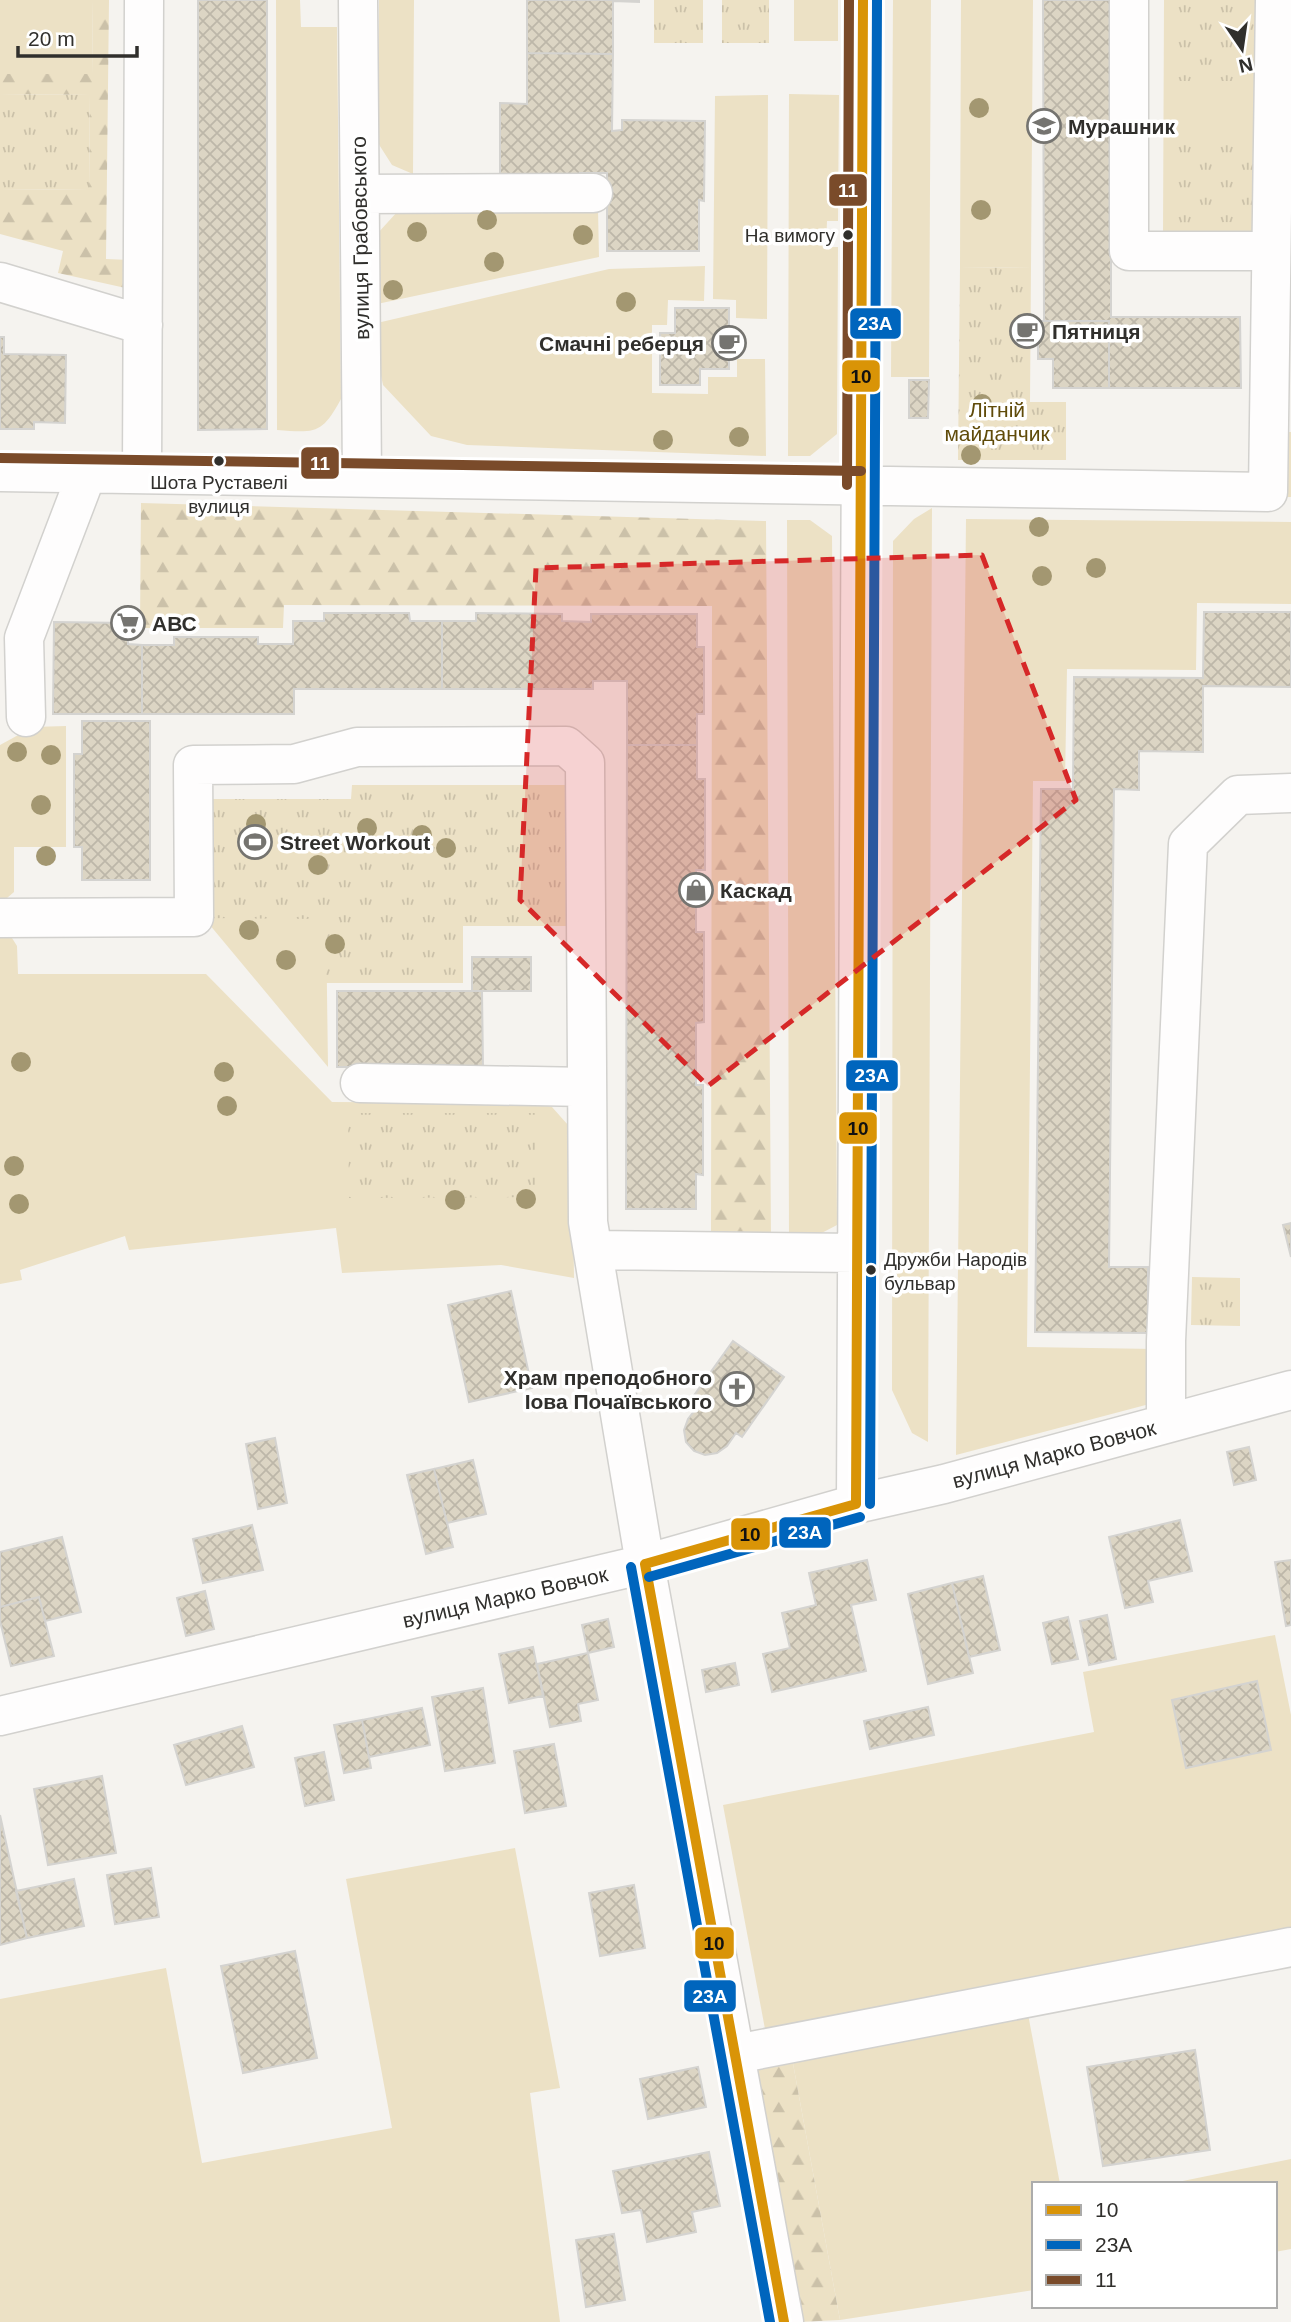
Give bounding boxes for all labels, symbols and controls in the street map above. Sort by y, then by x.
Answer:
scale bar [18,14,136,58]
north arrow [1207,14,1277,84]
text: 20 m [28,27,75,50]
text: N [1237,53,1255,77]
school or university icon: Мурашник [1025,107,1063,145]
place label: Мурашник [1068,115,1175,138]
street label: вулиця Грабовського [347,136,373,340]
line badge: 11 [828,173,868,207]
text: 11 [838,180,858,201]
place label: На вимогу [745,225,835,246]
marker: На вимогу [841,228,855,242]
line badge: 23А [849,307,902,340]
cafe icon: Пятниця [1008,312,1046,350]
text: 23А [858,313,893,334]
place label: Пятниця [1052,320,1140,343]
cafe icon: Смачні реберця [710,324,748,362]
place label: Смачні реберця [539,332,704,355]
line badge: 10 [841,359,881,393]
text: 10 [850,366,872,387]
park label: Літній майданчик [944,398,1050,445]
line badge: 11 [300,446,340,480]
text: 11 [310,453,330,474]
marker: Шота Руставелі вулиця [212,454,226,468]
place label: Шота Руставелі вулиця [150,472,288,517]
supermarket icon: АВС [109,604,147,642]
place label: АВС [152,612,197,635]
sports icon: Street Workout [236,823,274,861]
place label: Street Workout [280,831,430,854]
shop icon: Каскад [677,871,715,909]
place label: Каскад [720,879,792,902]
line badge: 23А [845,1059,899,1092]
text: 23А [855,1065,890,1086]
line badge: 10 [838,1111,878,1145]
text: 10 [847,1118,869,1139]
place label: Дружби Народів бульвар [884,1249,1027,1294]
marker: Дружби Народів бульвар [864,1263,878,1277]
place label: Храм преподобного Іова Почаївського [504,1366,712,1413]
church icon: Храм преподобного Іова Почаївського [718,1370,756,1408]
street label: вулиця Марко Вовчок [950,1416,1159,1492]
line badge: 23А [778,1516,832,1549]
line badge: 10 [730,1517,771,1551]
text: 23А [788,1522,823,1543]
text: 10 [739,1524,761,1545]
street label: вулиця Марко Вовчок [400,1562,611,1632]
line badge: 10 [694,1926,735,1960]
text: 10 [703,1933,725,1954]
line badge: 23А [683,1979,737,2013]
text: 23А [693,1986,728,2007]
legend [1032,2182,1277,2308]
text: 10 [1095,2198,1118,2221]
text: 23А [1095,2233,1132,2256]
text: 11 [1095,2268,1117,2291]

